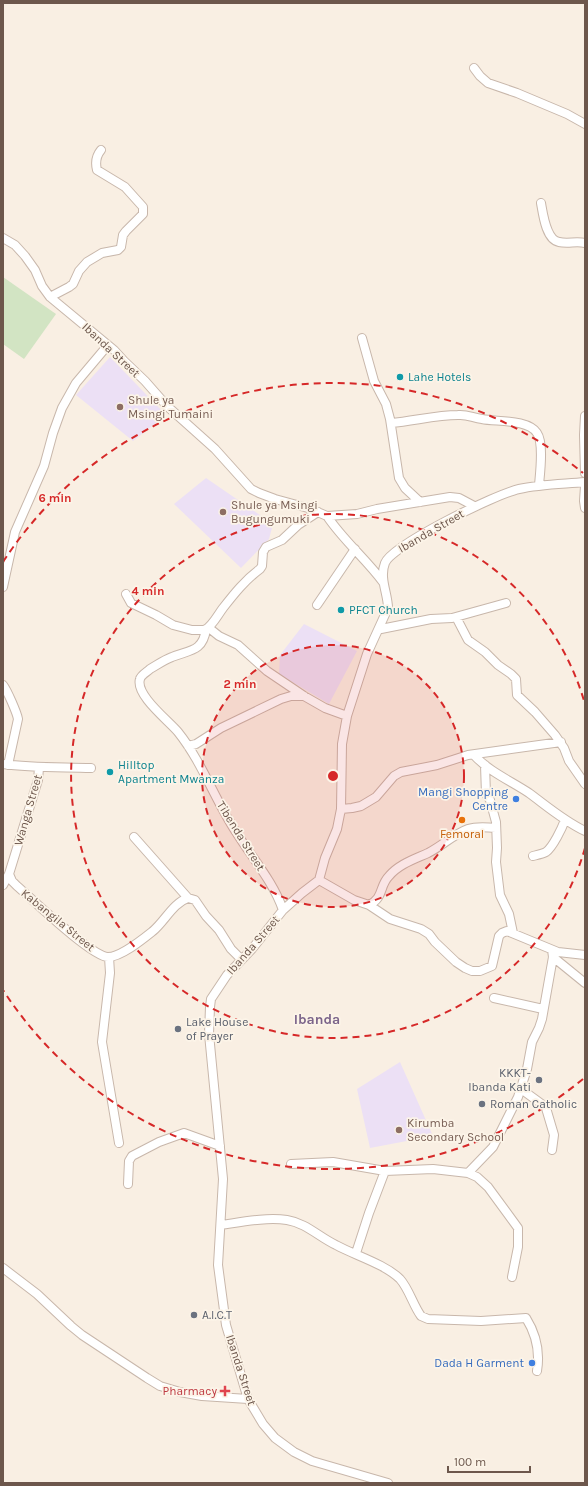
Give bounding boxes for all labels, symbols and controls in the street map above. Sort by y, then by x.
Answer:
street label: Ibanda Street [79,320,143,381]
place label: Lahe Hotels [408,370,471,384]
marker: Lahe Hotels [395,372,405,382]
place label: Shule ya Msingi Tumaini [128,393,213,421]
marker: Shule ya Msingi Tumaini [115,402,125,412]
text: 6 min [38,491,72,505]
place label: Shule ya Msingi Bugungumuki [231,498,318,526]
street label: Ibanda Street [396,506,467,556]
marker: Shule ya Msingi Bugungumuki [218,507,228,517]
text: 4 min [132,584,164,598]
place label: PFCT Church [349,603,418,617]
marker: PFCT Church [336,605,346,615]
text: 2 min [223,677,257,691]
place label: Hilltop Apartment Mwanza [118,758,224,786]
marker: Hilltop Apartment Mwanza [105,767,115,777]
centre of rings [326,769,340,783]
street label: Wanga Street [11,772,45,847]
place label: Mangi Shopping Centre [418,785,508,813]
marker: Mangi Shopping Centre [511,794,521,804]
street label: Tibenda Street [214,799,268,874]
marker: Femoral [457,815,467,825]
place label: Femoral [440,827,484,841]
street label: Kabangila Street [18,886,98,954]
street label: Ibanda Street [223,912,283,977]
district label: Ibanda [294,1011,340,1028]
place label: Lake House of Prayer [186,1015,248,1043]
marker: Lake House of Prayer [173,1024,183,1034]
place label: KKKT- Ibanda Kati [468,1066,531,1094]
marker: KKKT- Ibanda Kati [534,1075,544,1085]
place label: Roman Catholic [490,1097,577,1111]
marker: Roman Catholic [477,1099,487,1109]
place label: Kirumba Secondary School [407,1116,504,1144]
marker: Kirumba Secondary School [394,1125,404,1135]
place label: A.I.C.T [202,1308,232,1322]
marker: A.I.C.T [189,1310,199,1320]
street label: Ibanda Street [223,1333,259,1408]
place label: Dada H Garment [434,1356,524,1370]
marker: Dada H Garment [527,1358,537,1368]
place label: Pharmacy [163,1384,217,1398]
marker: Pharmacy [220,1386,230,1396]
scale bar [448,1448,530,1474]
text: 100 m [454,1455,486,1469]

